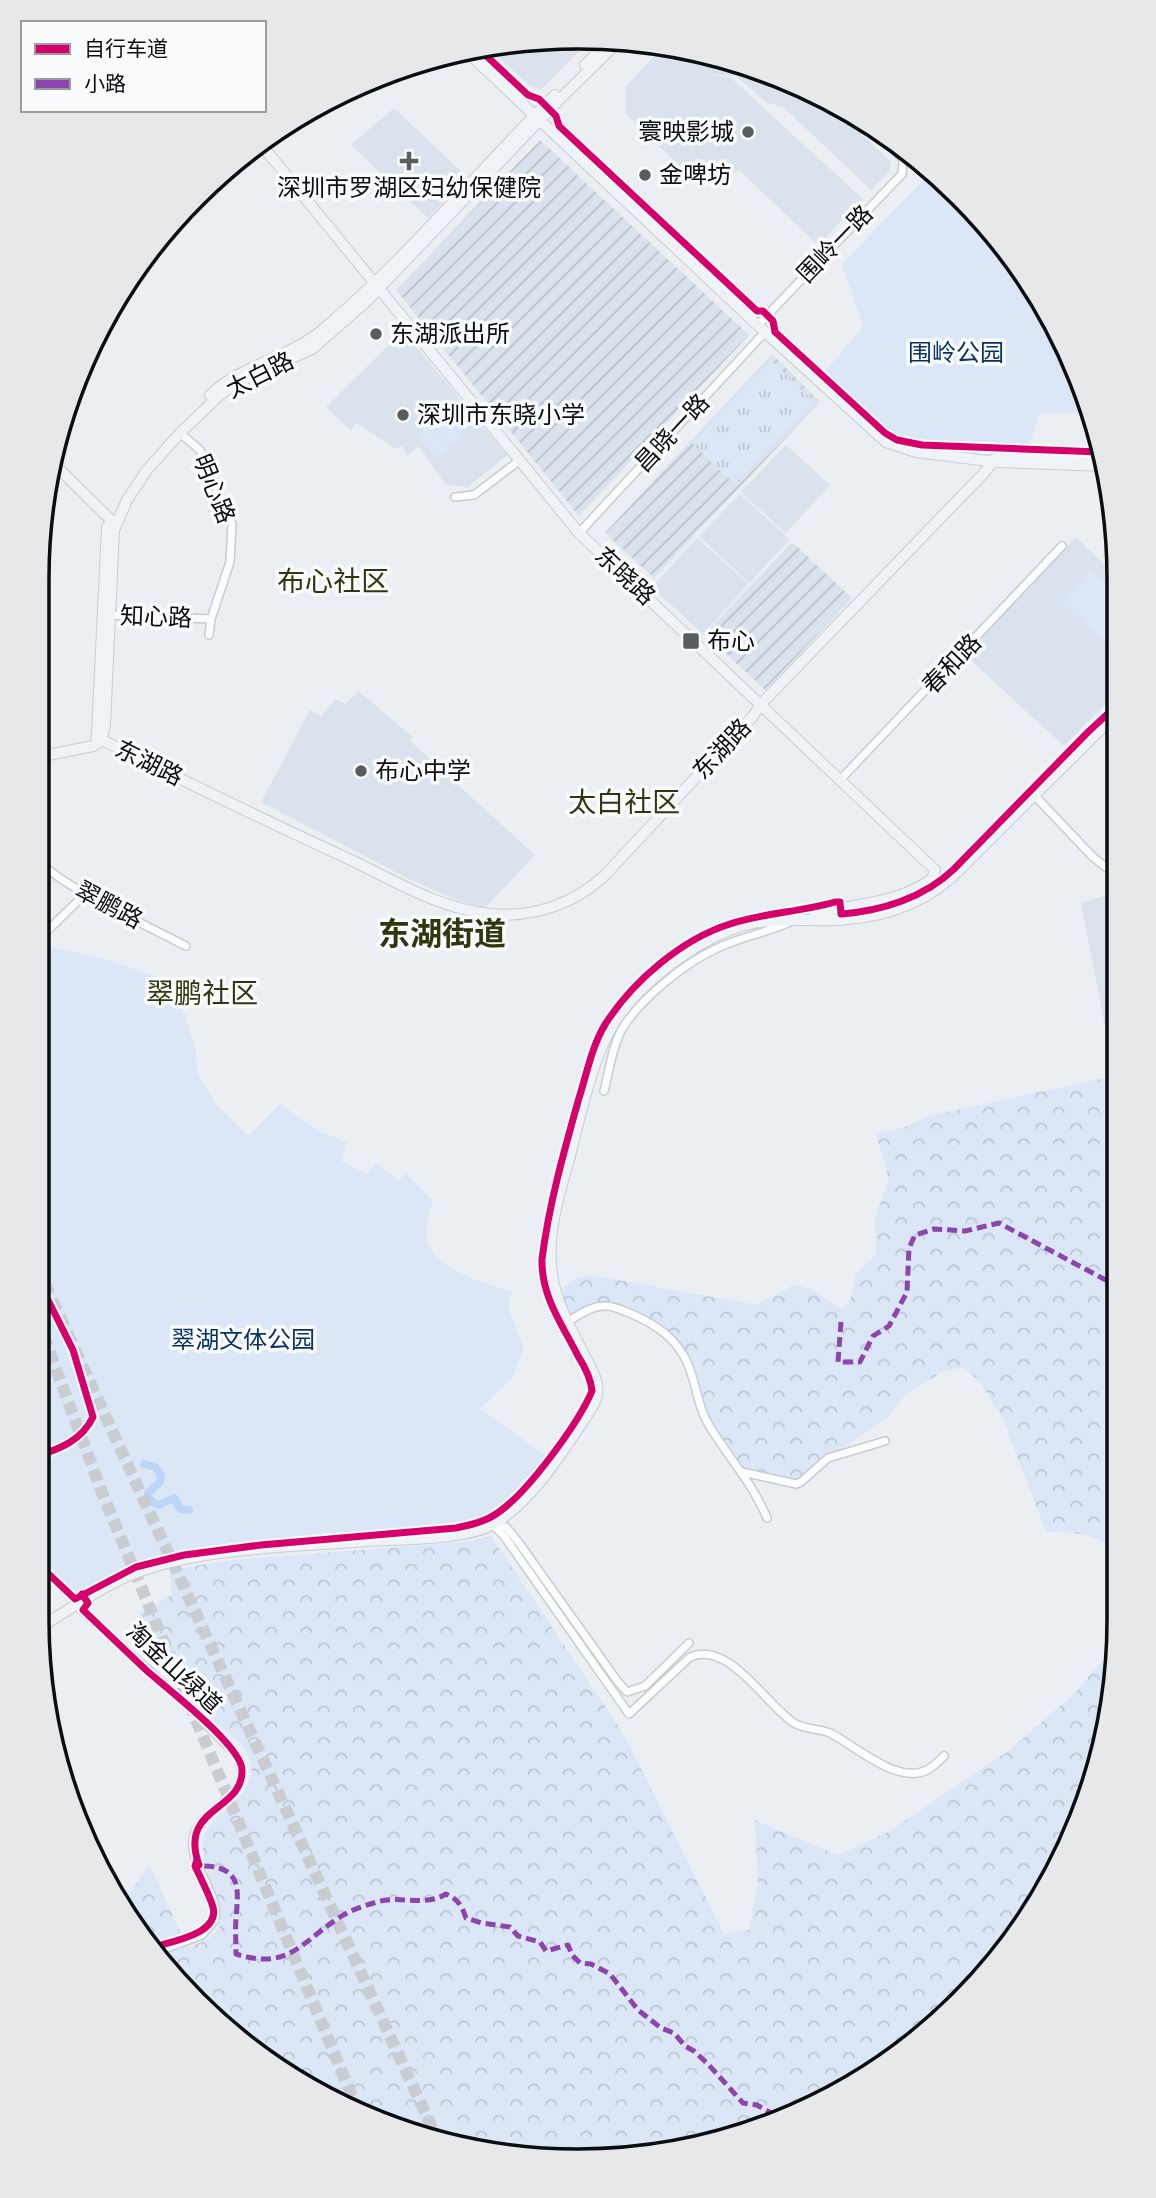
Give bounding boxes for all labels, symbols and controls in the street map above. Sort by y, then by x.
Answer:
legend [21,21,266,112]
text: 自行车道 [84,37,168,61]
text: 小路 [84,72,126,96]
place label: 寰映影城 [638,118,734,146]
marker: 寰映影城 [740,124,756,140]
marker: 深圳市罗湖区妇幼保健院 [399,151,419,171]
place label: 金啤坊 [659,161,731,189]
marker: 金啤坊 [637,167,653,183]
place label: 深圳市罗湖区妇幼保健院 [277,174,541,202]
street label: 围岭一路 [792,200,878,288]
place label: 东湖派出所 [390,320,510,348]
marker: 东湖派出所 [368,326,384,342]
park label: 围岭公园 [908,339,1004,367]
street label: 太白路 [222,346,298,404]
street label: 昌晓一路 [629,388,715,478]
place label: 深圳市东晓小学 [417,401,585,429]
marker: 深圳市东晓小学 [395,407,411,423]
street label: 明心路 [188,450,240,528]
street label: 东晓路 [589,541,661,611]
district label: 布心社区 [277,565,389,598]
street label: 知心路 [120,602,192,632]
place label: 布心 [707,627,755,655]
street label: 春和路 [917,628,987,700]
marker: 布心 [681,631,701,651]
street label: 东湖路 [687,713,757,785]
street label: 东湖路 [111,735,187,791]
place label: 布心中学 [375,757,471,785]
marker: 布心中学 [353,763,369,779]
district label: 太白社区 [568,786,680,819]
street label: 翠鹏路 [71,876,147,934]
district label: 东湖街道 [378,915,506,953]
district label: 翠鹏社区 [146,977,258,1010]
park label: 翠湖文体公园 [171,1326,315,1354]
street label: 淘金山绿道 [121,1617,227,1719]

